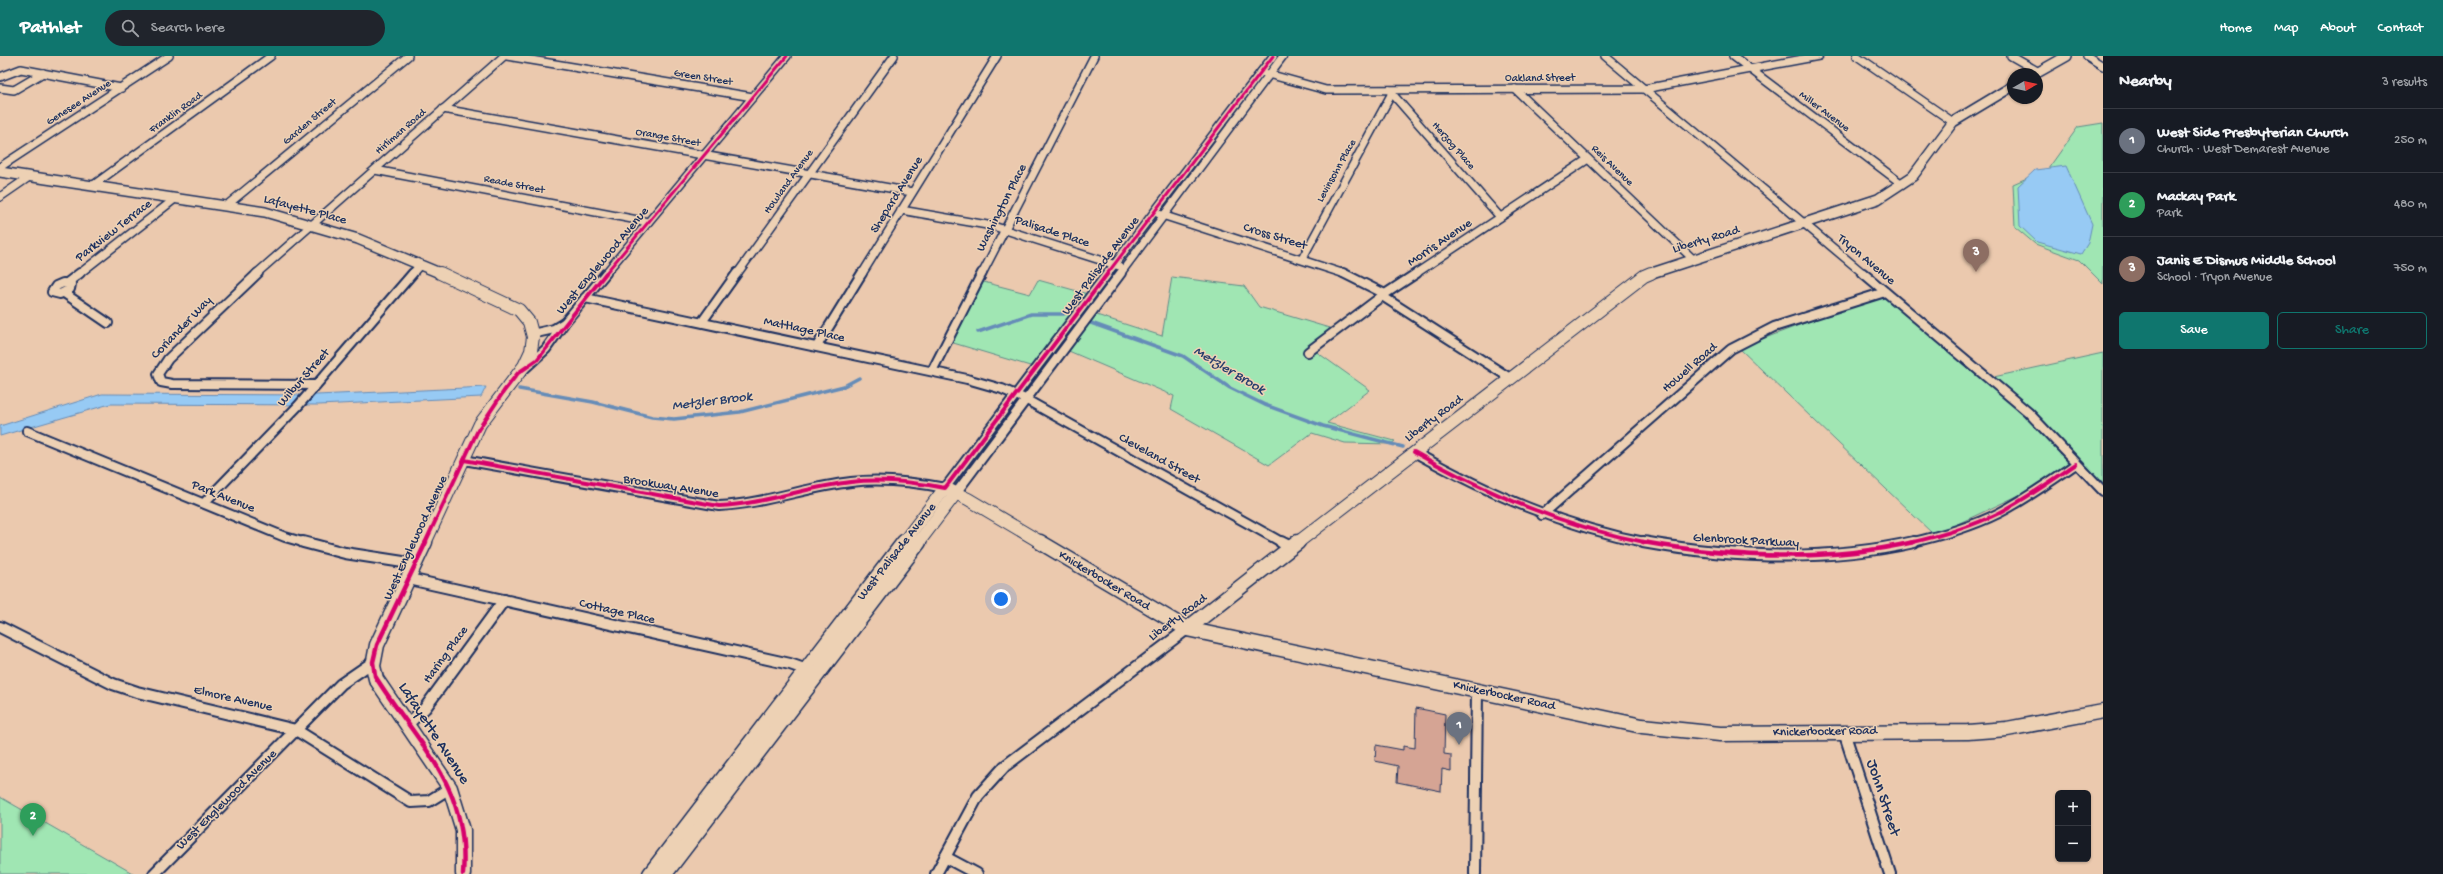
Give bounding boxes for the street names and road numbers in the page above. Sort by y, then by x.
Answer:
street label: Green Street [673,67,735,89]
street label: Oakland Street [1505,73,1576,85]
street label: Genesee Avenue [44,77,114,128]
street label: Franklin Road [146,89,206,137]
street label: Miller Avenue [1796,89,1852,135]
street label: Garden Street [281,95,340,148]
street label: Hirliman Road [373,106,430,157]
street label: Herzog Place [1429,120,1477,173]
street label: Orange Street [635,126,703,150]
street label: Levinsohn Place [1315,137,1359,204]
street label: Reis Avenue [1589,143,1636,189]
street label: Howland Avenue [762,147,816,216]
street label: Shepard Avenue [867,154,927,236]
street label: Washington Place [973,162,1031,254]
street label: Reade Street [483,173,547,197]
street label: Lafayette Place [262,192,348,228]
street label: Parkview Terrace [72,196,155,266]
street label: West Englewood Avenue [554,204,652,318]
street label: Palisade Place [1012,213,1092,251]
street label: West Palisade Avenue [1059,214,1143,318]
street label: Morris Avenue [1405,216,1475,270]
street label: Cross Street [1241,220,1310,254]
street label: Liberty Road [1671,222,1742,257]
street label: Tryon Avenue [1833,231,1898,289]
street label: Coriander Way [148,293,216,362]
street label: Mattlage Place [762,314,846,346]
street label: Howell Road [1659,339,1722,396]
street label: Wilbur Street [275,345,334,410]
street label: Liberty Road [1402,391,1467,446]
street label: Cleveland Street [1116,430,1204,488]
street label: Brookway Avenue [621,472,720,502]
street label: West Englewood Avenue [381,473,452,603]
street label: Park Avenue [188,477,257,517]
street label: West Palisade Avenue [854,500,940,604]
street label: Glenbrook Parkway [1693,531,1800,551]
street label: Knickerbocker Road [1055,548,1154,615]
street label: Liberty Road [1146,590,1211,645]
street label: Cottage Place [578,596,657,628]
street label: Haring Place [420,623,472,687]
street label: Knickerbocker Road [1451,678,1558,714]
street label: Lafayette Avenue [393,679,473,789]
street label: Elmore Avenue [192,683,274,715]
street label: Knickerbocker Road [1773,724,1879,740]
street label: West Englewood Avenue [174,747,280,853]
street label: John Street [1861,757,1904,840]

